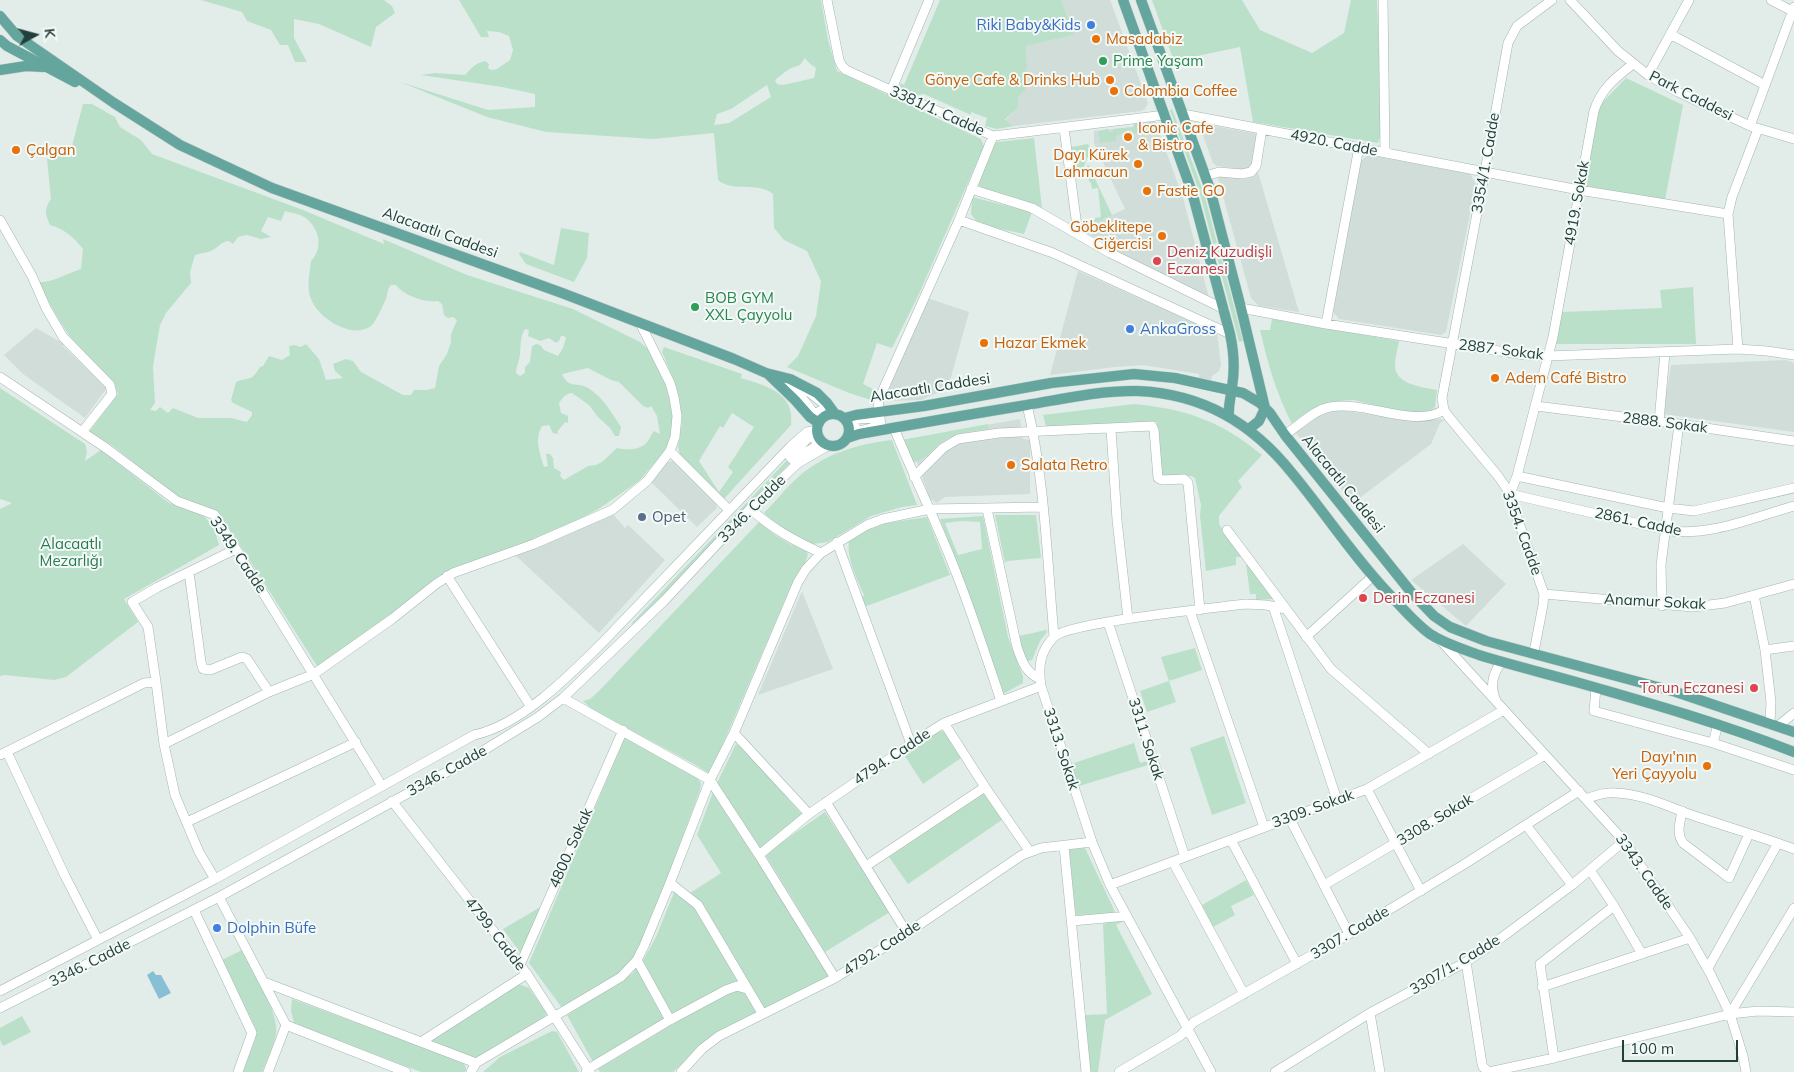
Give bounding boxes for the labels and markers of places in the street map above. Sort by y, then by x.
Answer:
place label: Riki Baby&Kids [976,16,1081,34]
marker: Riki Baby&Kids [1085,19,1097,31]
place label: Masadabiz [1106,30,1183,48]
marker: Masadabiz [1090,33,1102,45]
place label: Prime Yaşam [1113,52,1203,70]
marker: Prime Yaşam [1097,55,1109,67]
place label: Gönye Cafe & Drinks Hub [925,71,1100,89]
marker: Gönye Cafe & Drinks Hub [1104,74,1116,86]
place label: Colombia Coffee [1124,82,1237,100]
marker: Colombia Coffee [1108,85,1120,97]
place label: Iconic Cafe & Bistro [1138,119,1213,154]
marker: Iconic Cafe & Bistro [1122,131,1134,143]
place label: Çalgan [26,141,75,159]
marker: Çalgan [10,144,22,156]
place label: Dayı Kürek Lahmacun [1053,146,1128,181]
marker: Dayı Kürek Lahmacun [1132,158,1144,170]
place label: Fastie GO [1157,182,1225,200]
marker: Fastie GO [1141,185,1153,197]
place label: Göbeklitepe Ciğercisi [1070,218,1152,253]
marker: Göbeklitepe Ciğercisi [1156,230,1168,242]
place label: Deniz Kuzudişli Eczanesi [1167,243,1272,278]
marker: Deniz Kuzudişli Eczanesi [1151,255,1163,267]
place label: BOB GYM XXL Çayyolu [705,289,792,324]
marker: BOB GYM XXL Çayyolu [689,301,701,313]
place label: AnkaGross [1140,320,1216,338]
marker: AnkaGross [1124,323,1136,335]
place label: Hazar Ekmek [994,334,1086,352]
marker: Hazar Ekmek [978,337,990,349]
place label: Adem Café Bistro [1505,369,1626,387]
marker: Adem Café Bistro [1489,372,1501,384]
place label: Salata Retro [1021,456,1108,474]
marker: Salata Retro [1005,459,1017,471]
place label: Opet [652,508,686,526]
marker: Opet [636,511,648,523]
place label: Derin Eczanesi [1373,589,1475,607]
marker: Derin Eczanesi [1357,592,1369,604]
place label: Torun Eczanesi [1640,679,1744,697]
marker: Torun Eczanesi [1748,682,1760,694]
place label: Dayı'nın Yeri Çayyolu [1612,748,1697,783]
marker: Dayı'nın Yeri Çayyolu [1701,760,1713,772]
place label: Dolphin Büfe [227,919,316,937]
marker: Dolphin Büfe [211,922,223,934]

